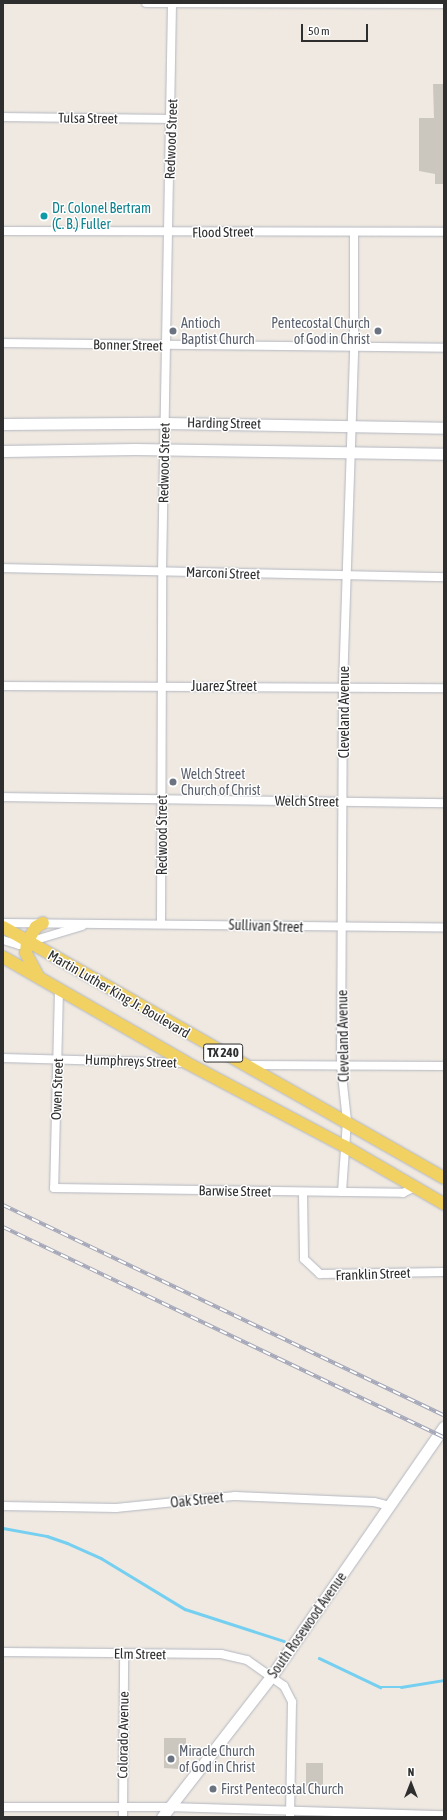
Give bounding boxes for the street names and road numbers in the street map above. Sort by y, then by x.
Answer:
street label: Redwood Street [161,98,181,180]
street label: Tulsa Street [58,109,118,127]
street label: Flood Street [192,223,254,241]
street label: Bonner Street [93,336,163,354]
street label: Harding Street [187,414,261,432]
street label: Redwood Street [155,423,173,503]
street label: Marconi Street [186,563,260,583]
street label: Cleveland Avenue [336,666,352,758]
street label: Juarez Street [191,678,257,694]
street label: Welch Street [275,792,339,810]
street label: Redwood Street [154,795,170,875]
street label: Sullivan Street [228,916,304,936]
street label: Martin Luther King Jr. Boulevard [45,946,193,1042]
street label: Cleveland Avenue [334,990,352,1082]
road number: TX 240 [203,1042,243,1064]
street label: Humphreys Street [85,1051,177,1071]
street label: Owen Street [48,1058,66,1120]
street label: Barwise Street [198,1182,272,1200]
street label: Franklin Street [335,1264,411,1284]
street label: Oak Street [170,1489,224,1511]
street label: South Rosewood Avenue [264,1569,350,1681]
street label: Elm Street [114,1645,166,1663]
street label: Colorado Avenue [114,1691,132,1779]

